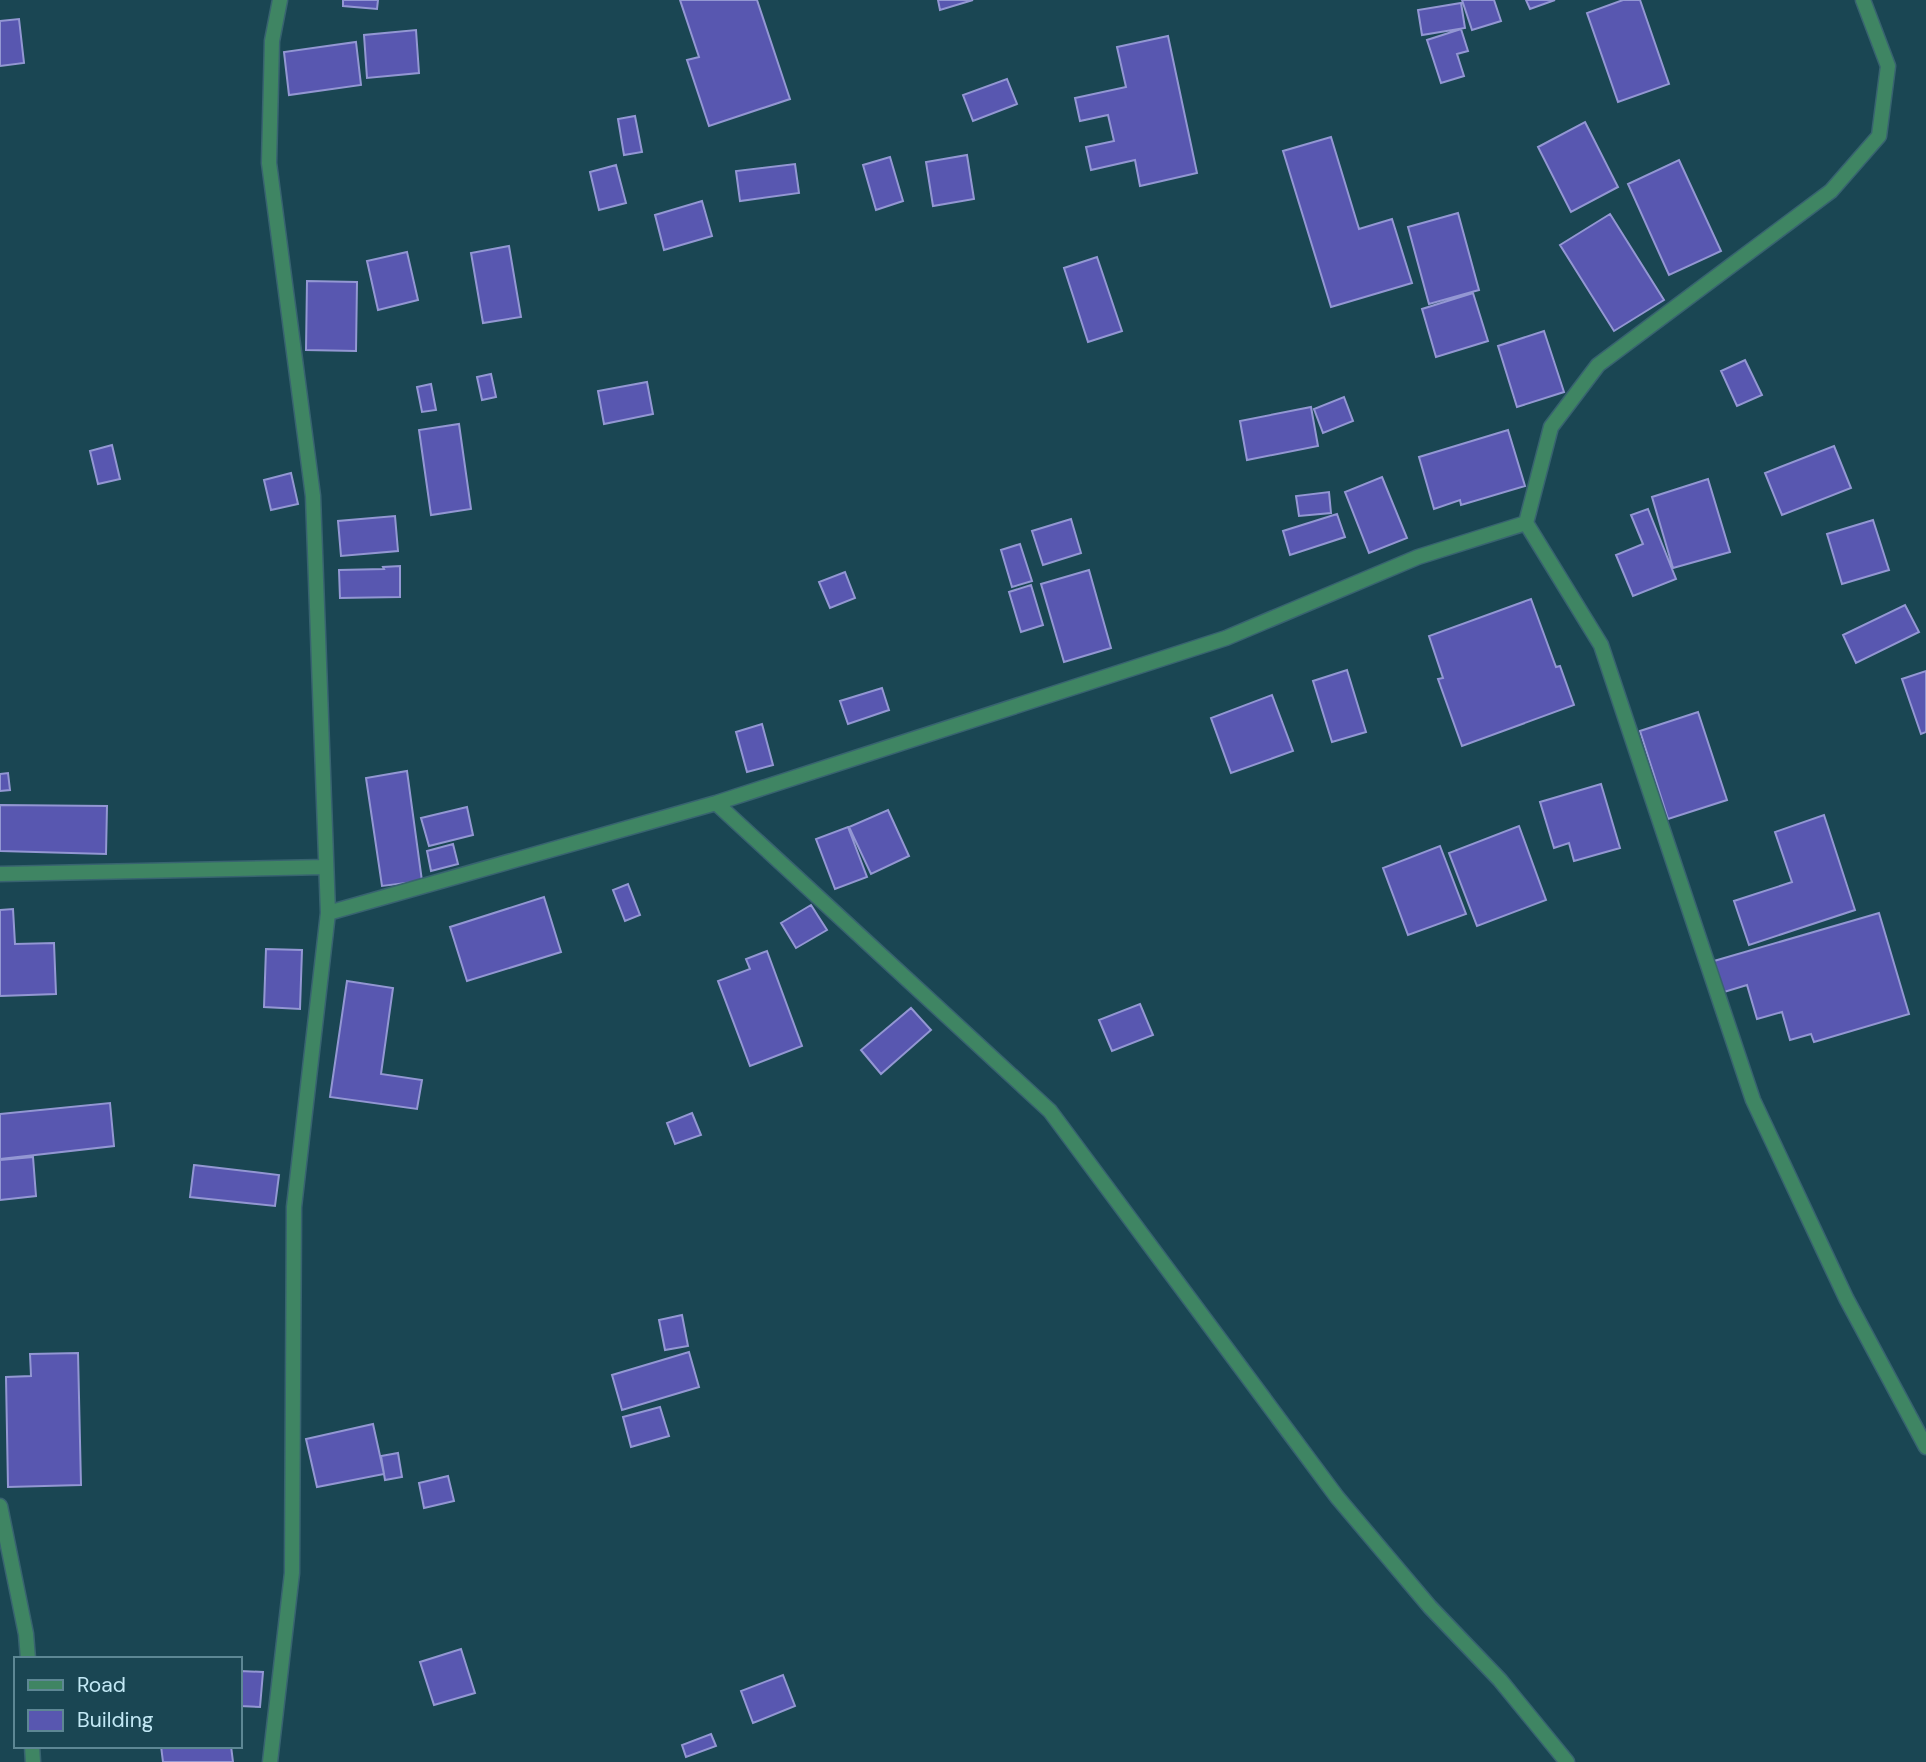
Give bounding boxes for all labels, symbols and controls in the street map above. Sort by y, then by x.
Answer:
legend [14,1657,242,1748]
text: Road [77,1671,126,1699]
text: Building [77,1706,154,1734]

